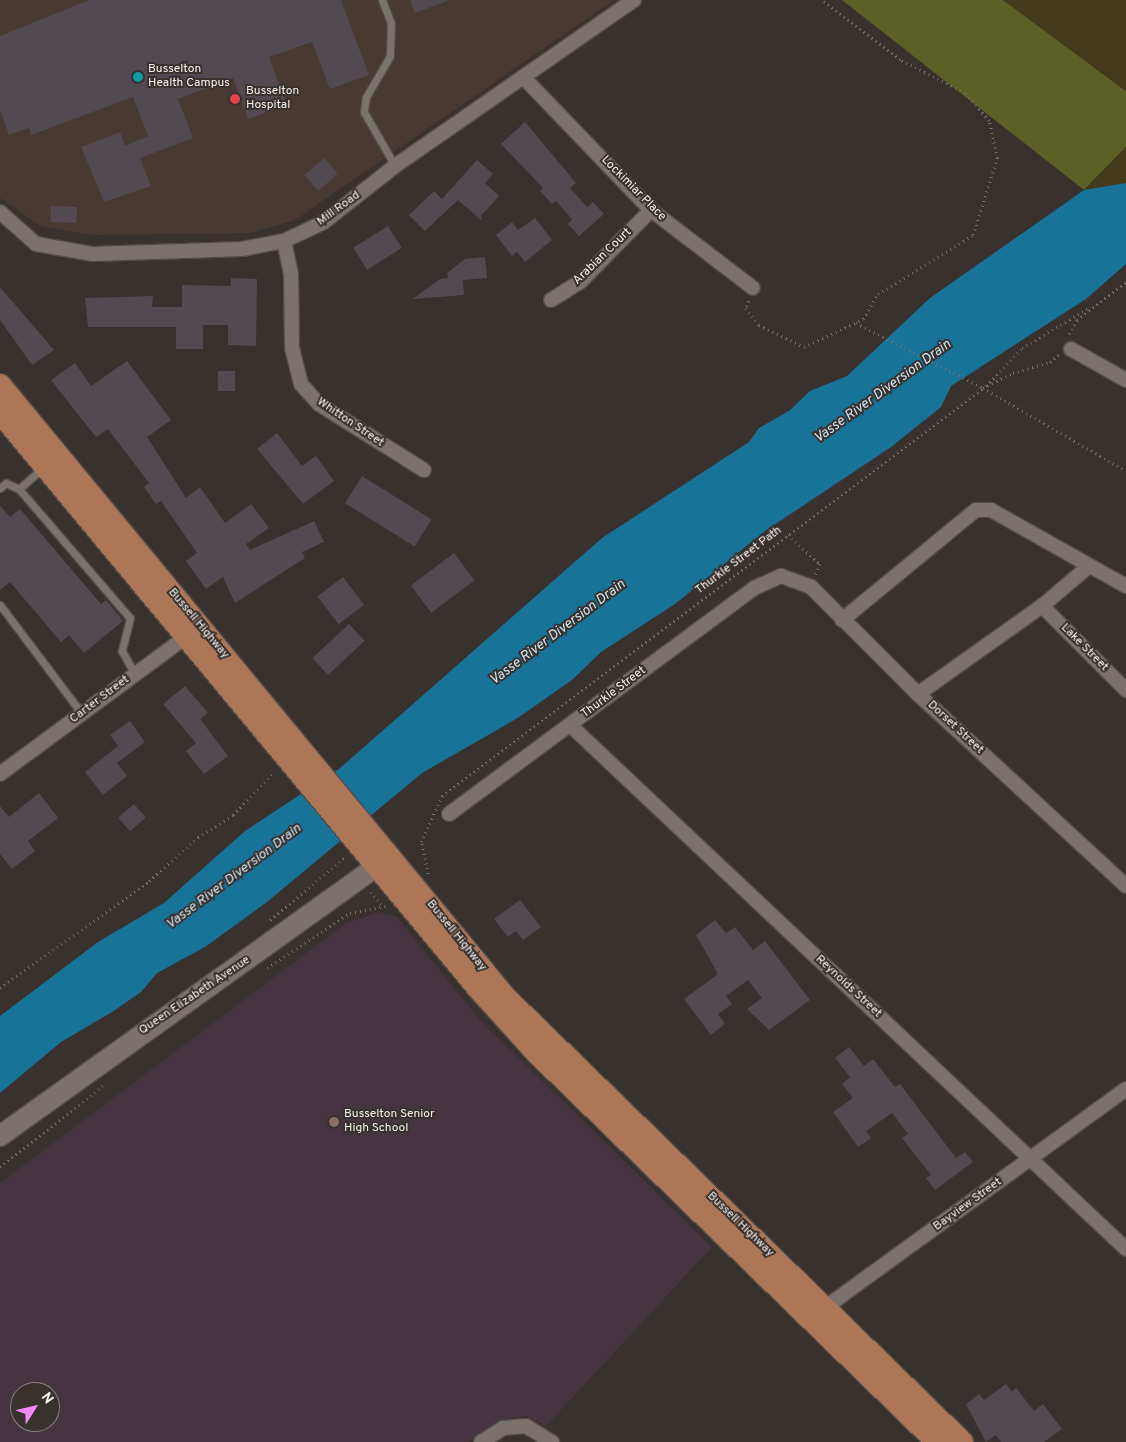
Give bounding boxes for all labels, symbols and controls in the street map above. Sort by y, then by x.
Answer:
place label: Busselton Health Campus [148,63,230,91]
marker: Busselton Health Campus [132,71,144,83]
place label: Busselton Hospital [246,85,299,113]
marker: Busselton Hospital [228,92,242,106]
street label: Lockimiar Place [598,154,668,224]
street label: Mill Road [315,189,363,229]
street label: Arabian Court [571,226,635,288]
water label: Vasse River Diversion Drain [811,337,955,447]
street label: Whitton Street [314,395,386,451]
street label: Thurkle Street Path [693,524,785,598]
water label: Vasse River Diversion Drain [487,577,629,689]
street label: Bussell Highway [164,586,232,662]
street label: Lake Street [1057,621,1111,675]
street label: Thurkle Street [579,664,649,722]
street label: Carter Street [67,673,133,727]
street label: Dorset Street [924,698,986,758]
water label: Vasse River Diversion Drain [163,821,305,933]
street label: Bussell Highway [423,898,489,974]
street label: Queen Elizabeth Avenue [137,953,253,1039]
street label: Reynolds Street [812,953,884,1021]
place label: Busselton Senior High School [344,1108,435,1136]
marker: Busselton Senior High School [328,1116,340,1128]
street label: Bayview Street [931,1175,1005,1235]
street label: Bussell Highway [704,1190,776,1260]
north arrow [10,1382,60,1432]
text: N [37,1389,57,1408]

